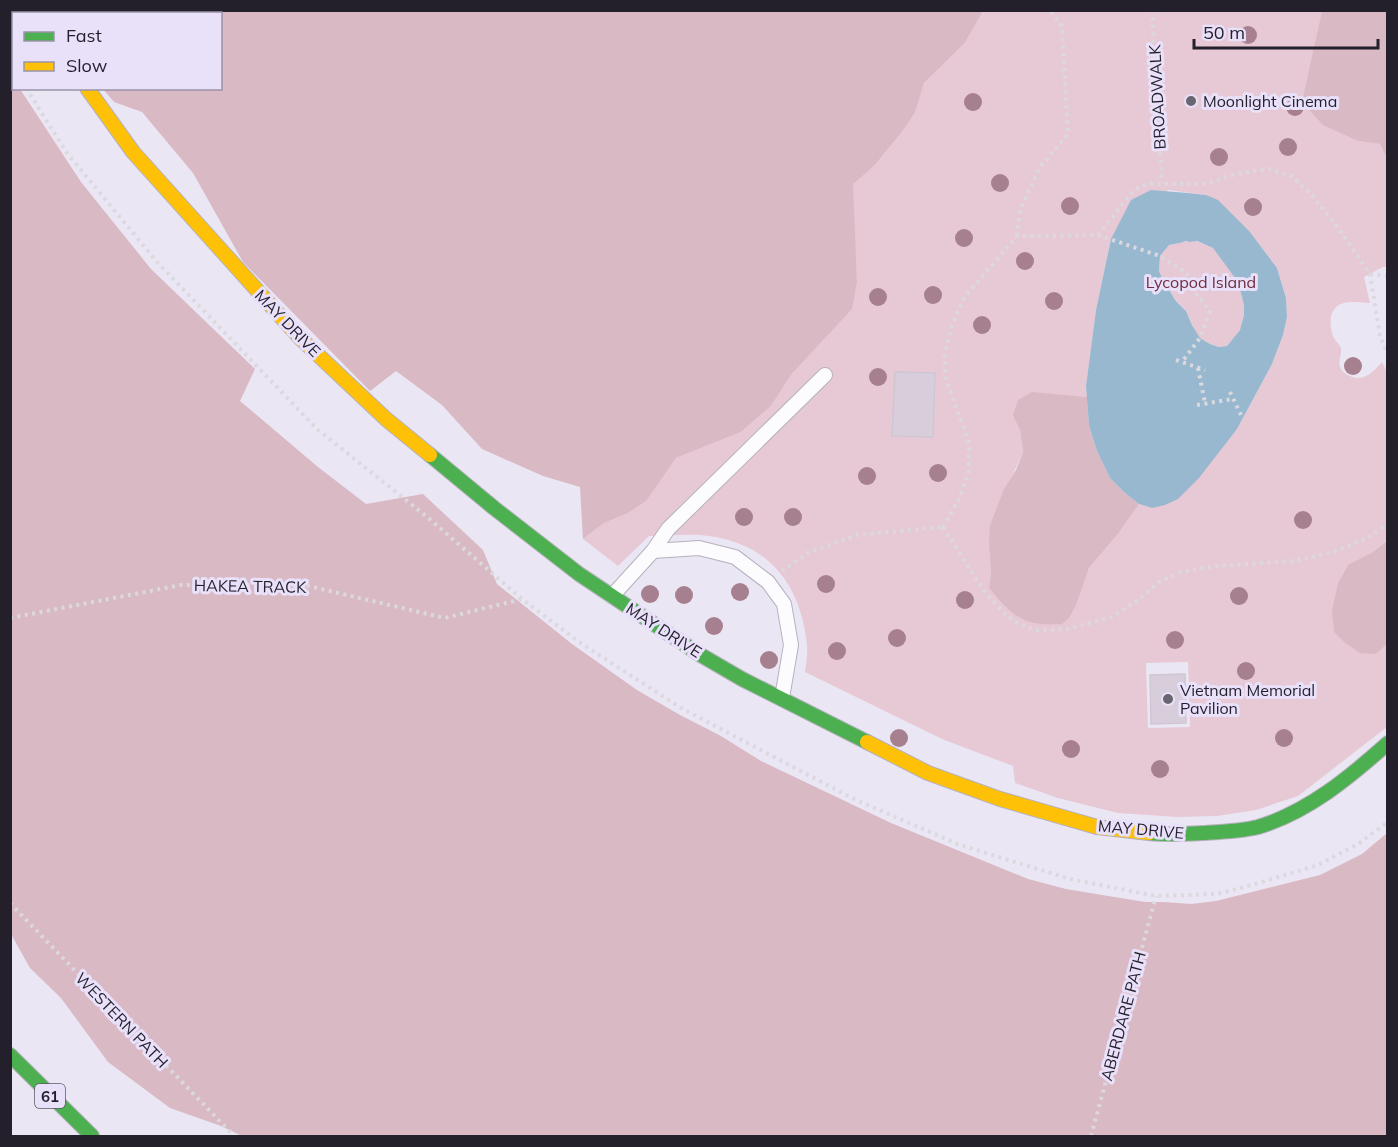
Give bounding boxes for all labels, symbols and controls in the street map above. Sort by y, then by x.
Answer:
legend [12,12,222,90]
scale bar [1194,12,1378,50]
text: 50 m [1203,21,1245,44]
text: Fast [66,24,102,47]
street label: BROADWALK [1144,43,1170,150]
text: Slow [66,54,108,77]
place label: Moonlight Cinema [1203,91,1337,111]
marker: Moonlight Cinema [1184,94,1198,108]
park label: Lycopod Island [1146,272,1256,292]
street label: MAY DRIVE [251,285,325,361]
street label: HAKEA TRACK [194,575,307,597]
street label: MAY DRIVE [622,598,706,662]
place label: Vietnam Memorial Pavilion [1180,680,1315,718]
marker: Vietnam Memorial Pavilion [1161,692,1175,706]
street label: MAY DRIVE [1097,815,1185,843]
street label: ABERDARE PATH [1096,949,1150,1083]
street label: WESTERN PATH [71,968,173,1072]
road number: 61 [35,1084,65,1108]

